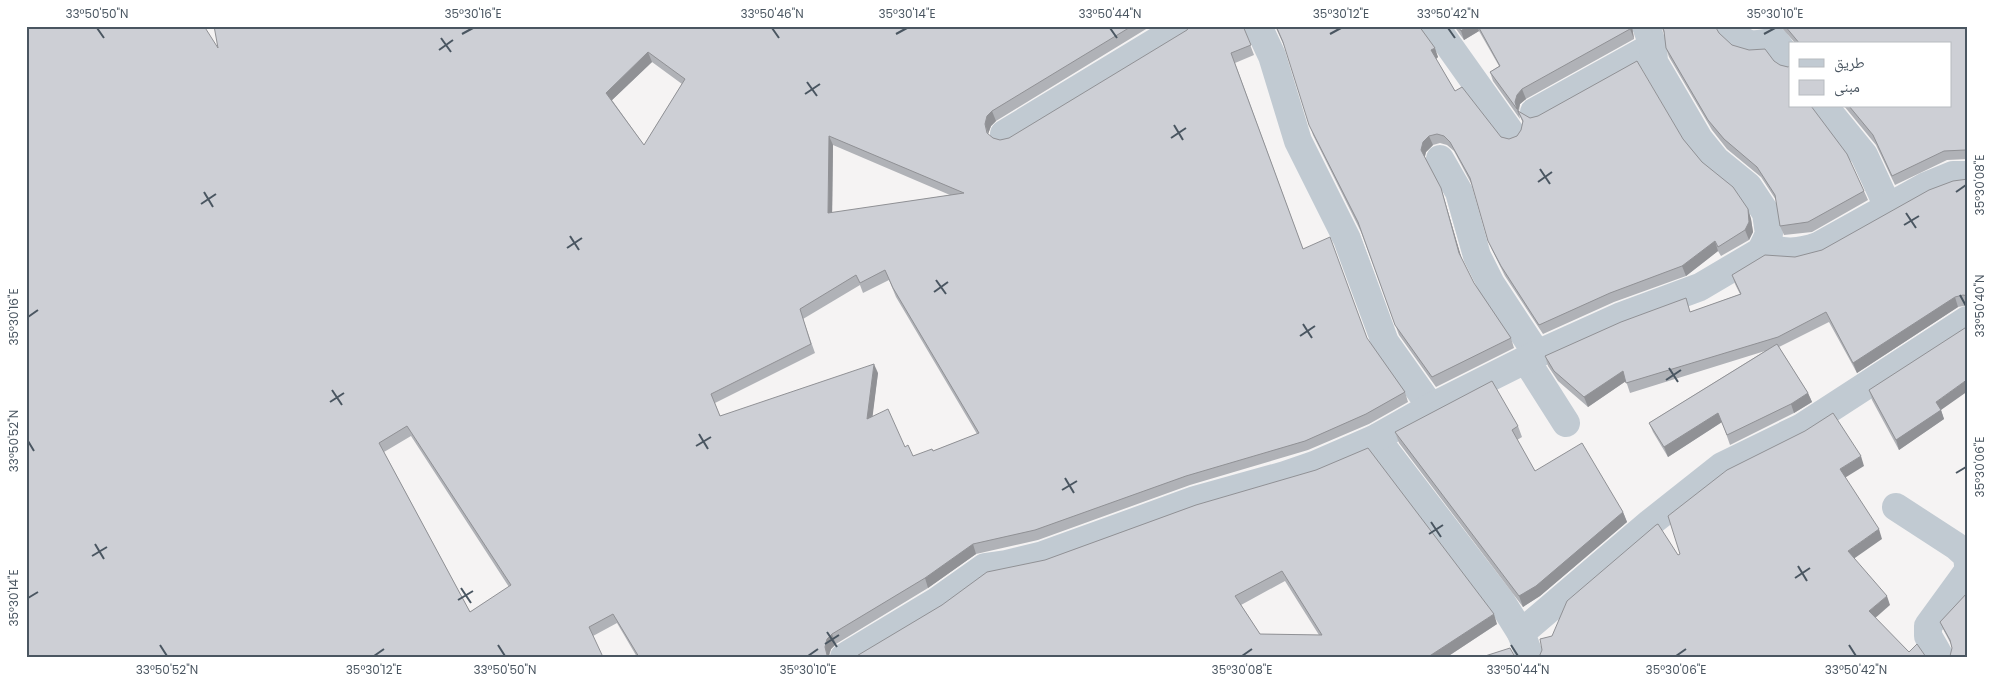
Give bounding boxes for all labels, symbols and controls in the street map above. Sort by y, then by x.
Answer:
text: 33°50'50"N [65,5,129,22]
text: 35°30'16"E [444,5,502,22]
text: 33°50'46"N [740,5,804,22]
text: 35°30'14"E [878,5,936,22]
text: 33°50'44"N [1078,5,1142,22]
text: 35°30'12"E [1313,5,1369,22]
text: 33°50'42"N [1417,5,1479,22]
text: 35°30'10"E [1746,5,1804,22]
legend [1789,42,1952,108]
text: طريق [1834,52,1865,73]
text: مبنى [1834,76,1860,97]
text: 35°30'08"E [1971,155,1988,215]
text: 33°50'40"N [1971,274,1988,338]
text: 35°30'16"E [5,288,22,346]
text: 33°50'52"N [5,410,22,472]
text: 35°30'06"E [1971,437,1988,497]
text: 35°30'14"E [5,569,22,627]
text: 33°50'52"N [136,661,198,678]
text: 35°30'12"E [346,661,402,678]
text: 33°50'50"N [473,661,537,678]
text: 35°30'10"E [779,661,837,678]
text: 35°30'08"E [1212,661,1272,678]
text: 33°50'44"N [1486,661,1550,678]
text: 35°30'06"E [1646,661,1706,678]
text: 33°50'42"N [1825,661,1887,678]

